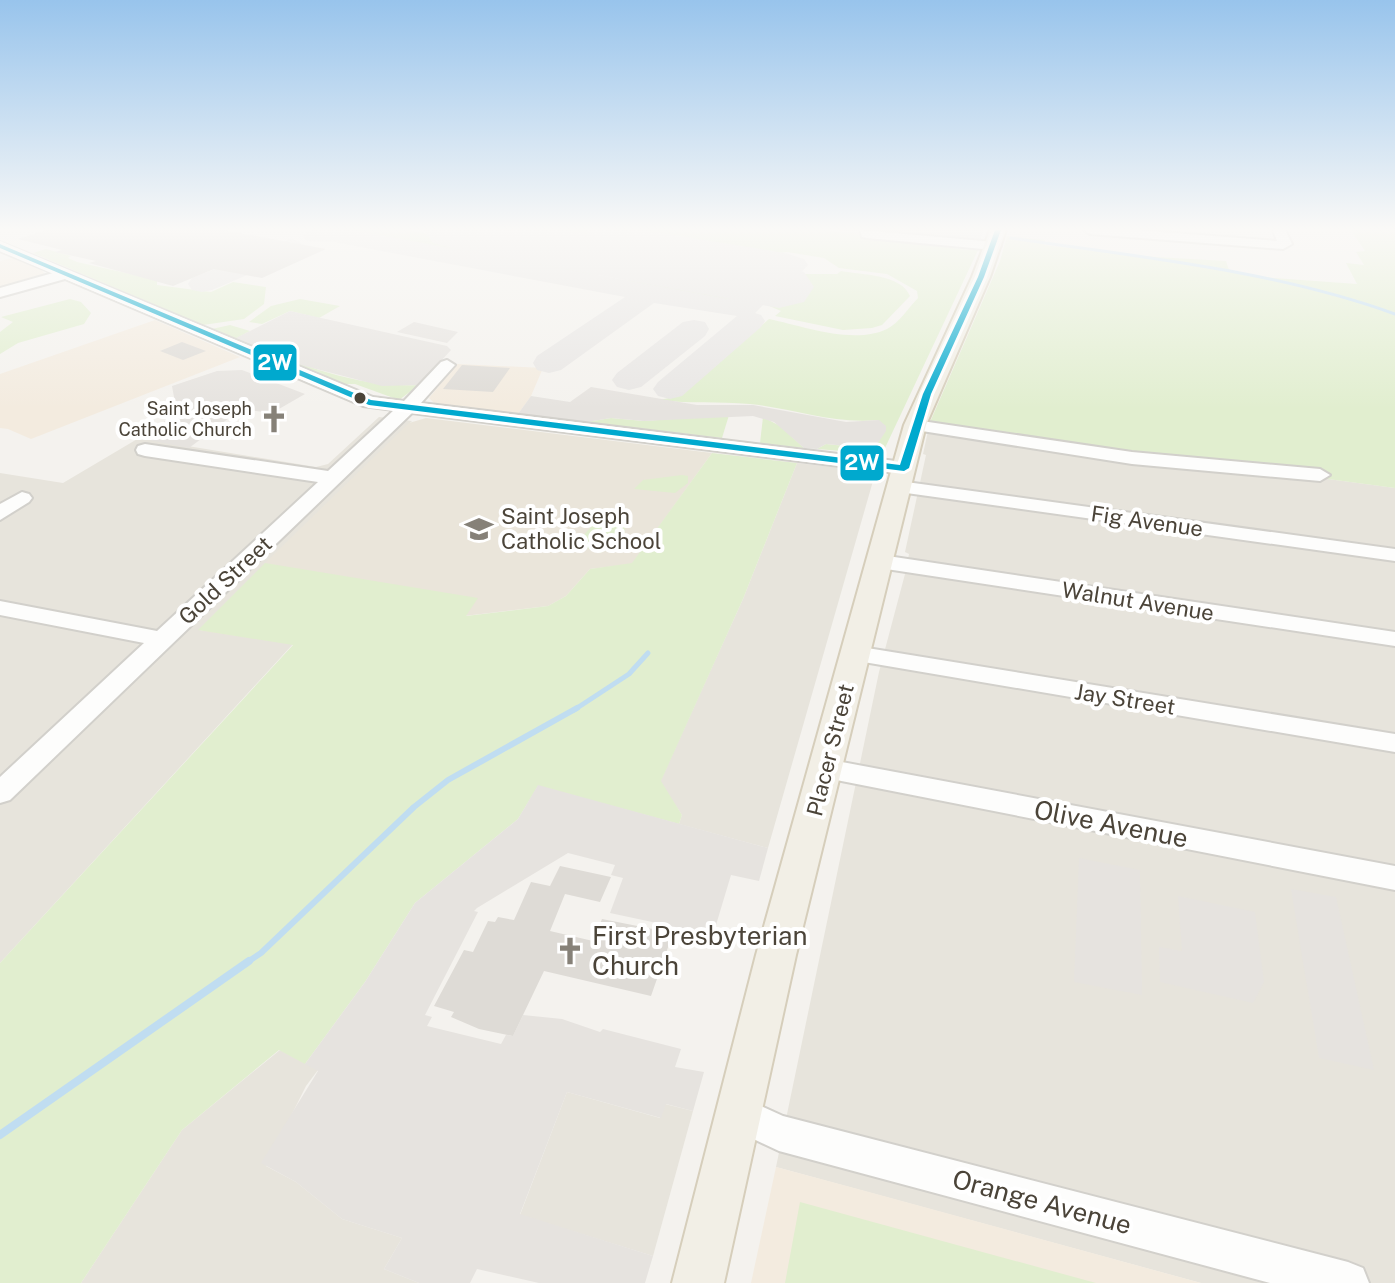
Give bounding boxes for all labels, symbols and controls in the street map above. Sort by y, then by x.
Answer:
line badge: 2W [252,343,298,382]
text: 2W [257,349,293,375]
unlabelled marker [352,390,368,406]
place label: Saint Joseph Catholic Church [118,398,252,440]
church icon: Saint Joseph Catholic Church [259,404,289,434]
line badge: 2W [839,444,885,482]
text: 2W [844,449,880,475]
street label: Fig Avenue [1089,500,1205,542]
place label: Saint Joseph Catholic School [501,503,661,554]
school or university icon: Saint Joseph Catholic School [464,514,494,544]
street label: Gold Street [173,530,277,630]
street label: Walnut Avenue [1060,576,1216,626]
street label: Jay Street [1073,678,1177,720]
street label: Placer Street [801,681,859,819]
street label: Olive Avenue [1032,793,1191,854]
place label: First Presbyterian Church [592,920,808,981]
church icon: First Presbyterian Church [555,936,585,966]
street label: Orange Avenue [949,1163,1135,1240]

